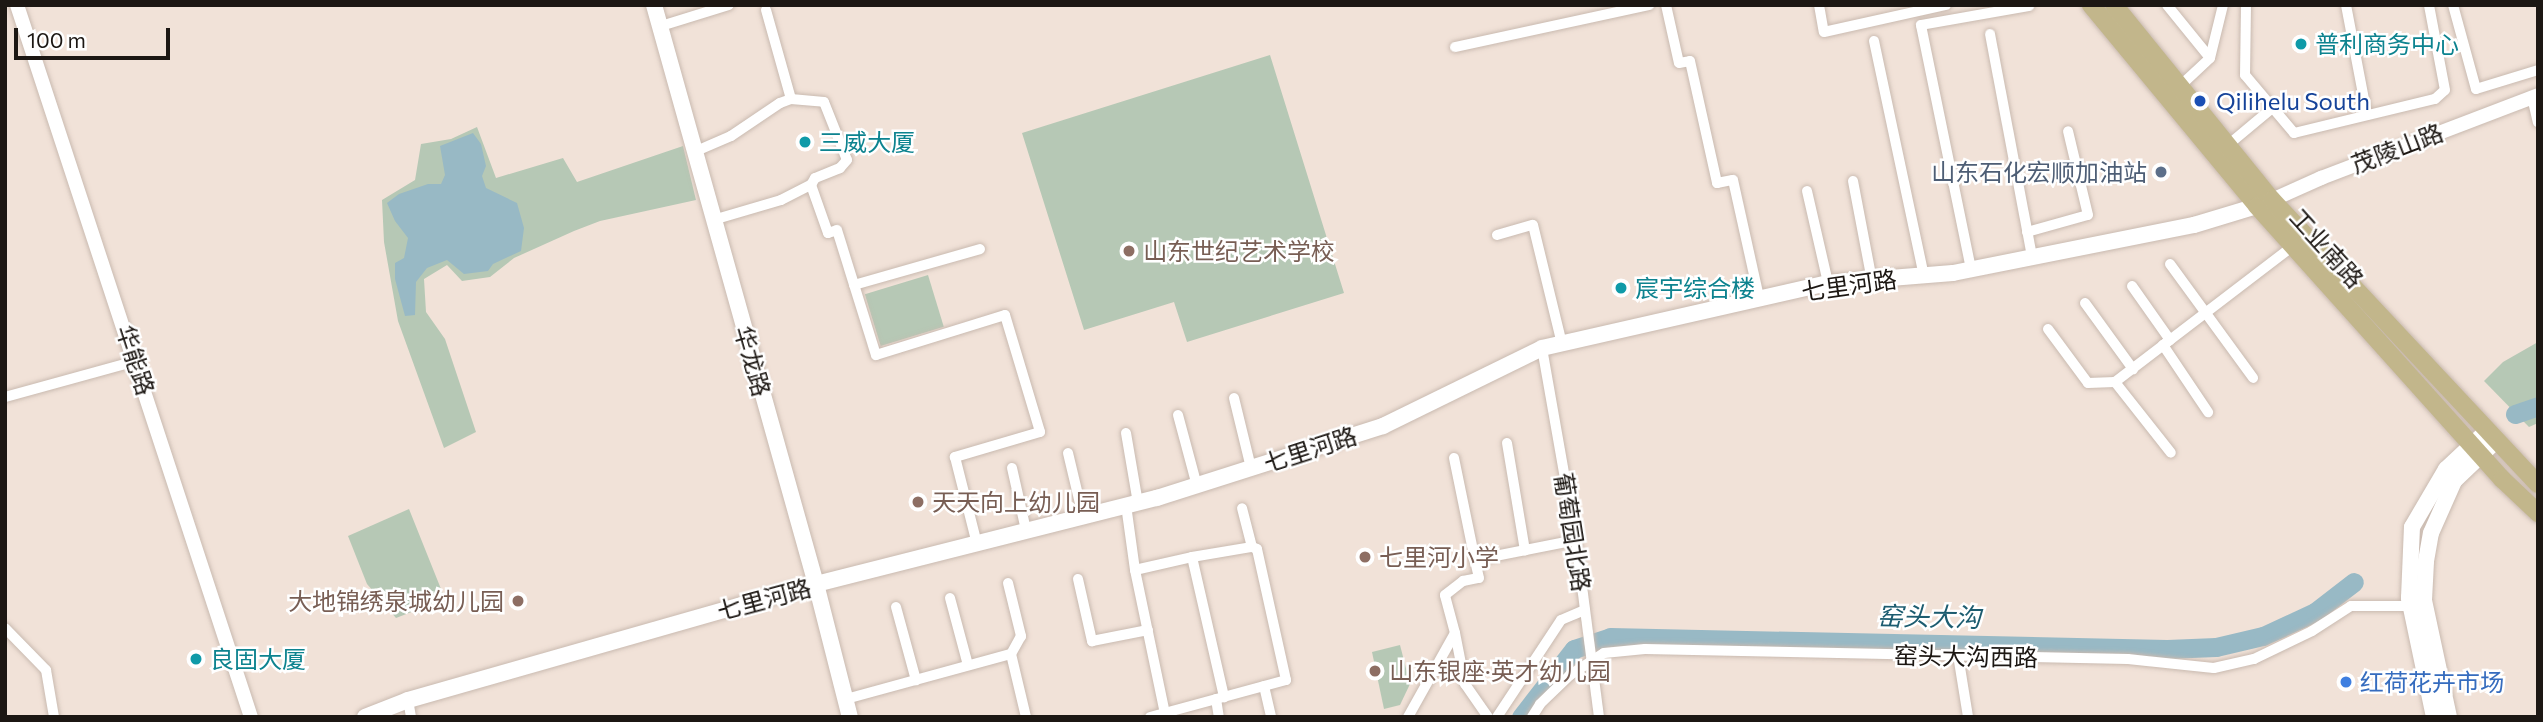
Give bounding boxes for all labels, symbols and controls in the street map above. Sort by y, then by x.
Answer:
scale bar [18,14,173,58]
text: 100 m [27,27,86,52]
place label: 普利商务中心 [2315,30,2459,58]
marker: 普利商务中心 [2293,36,2309,52]
place label: Qilihelu South [2216,87,2370,115]
marker: Qilihelu South [2190,91,2210,111]
street label: 茂陵山路 [2347,117,2447,179]
place label: 三威大厦 [819,128,915,156]
marker: 三威大厦 [797,134,813,150]
place label: 山东石化宏顺加油站 [1931,158,2147,186]
marker: 山东石化宏顺加油站 [2153,164,2169,180]
street label: 工业南路 [2284,203,2370,293]
place label: 山东世纪艺术学校 [1143,237,1335,265]
marker: 山东世纪艺术学校 [1121,243,1137,259]
street label: 七里河路 [1799,264,1899,306]
place label: 宸宇综合楼 [1635,274,1755,302]
marker: 宸宇综合楼 [1613,280,1629,296]
street label: 华能路 [111,321,161,399]
street label: 华龙路 [729,322,777,400]
street label: 七里河路 [1260,420,1360,478]
street label: 葡萄园北路 [1549,470,1597,594]
place label: 天天向上幼儿园 [932,488,1100,516]
marker: 天天向上幼儿园 [910,494,926,510]
place label: 七里河小学 [1379,543,1499,571]
marker: 七里河小学 [1357,549,1373,565]
street label: 七里河路 [714,573,814,625]
place label: 大地锦绣泉城幼儿园 [288,587,504,615]
marker: 大地锦绣泉城幼儿园 [510,593,526,609]
water label: 窑头大沟 [1877,599,1981,633]
street label: 窑头大沟西路 [1894,640,2038,672]
place label: 良固大厦 [210,645,306,673]
marker: 良固大厦 [188,651,204,667]
place label: 山东银座·英才幼儿园 [1389,657,1611,685]
marker: 山东银座·英才幼儿园 [1367,663,1383,679]
place label: 红荷花卉市场 [2360,668,2504,696]
marker: 红荷花卉市场 [2338,674,2354,690]

